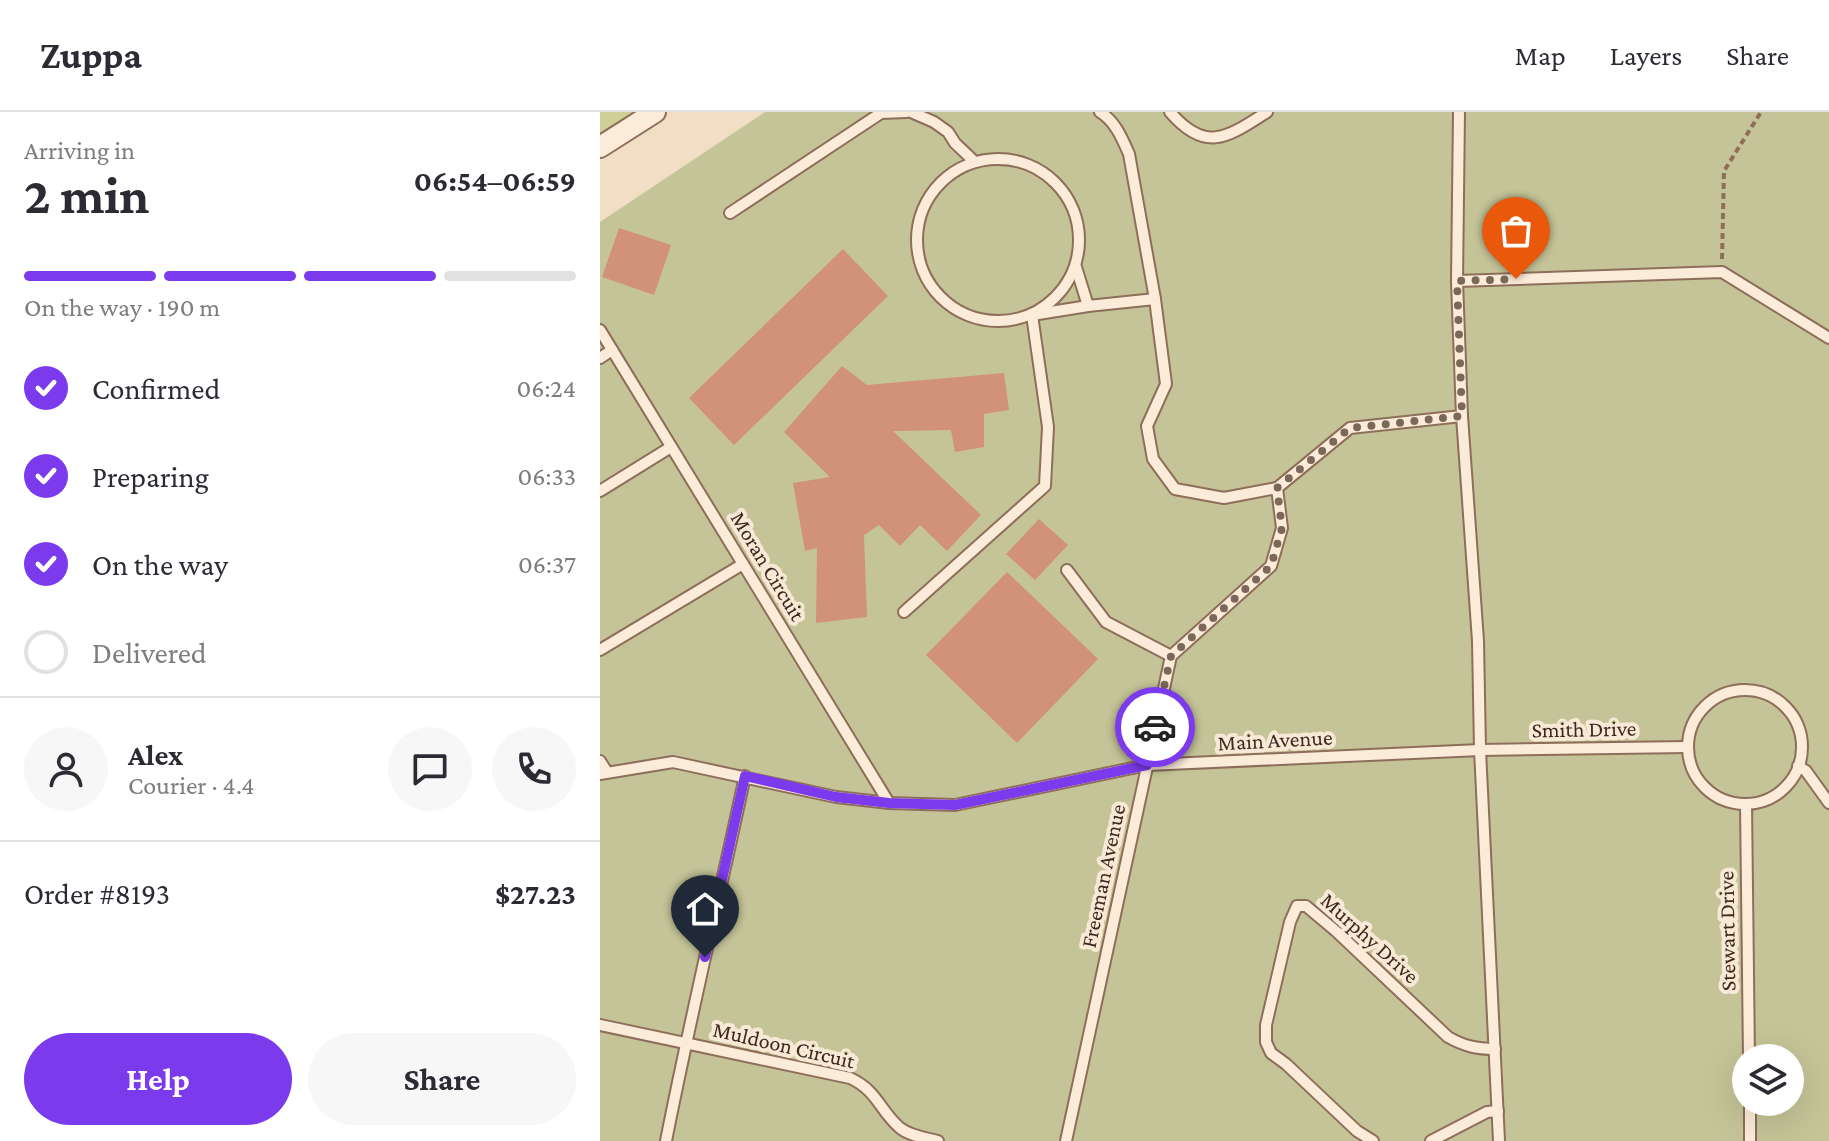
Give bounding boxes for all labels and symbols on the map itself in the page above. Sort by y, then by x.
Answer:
pin [1482,197,1550,279]
street label: Moran Circuit [726,507,811,626]
courier [1115,687,1195,767]
street label: Smith Drive [1531,716,1637,742]
street label: Main Avenue [1217,725,1333,755]
street label: Freeman Avenue [1076,802,1130,950]
street label: Stewart Drive [1713,871,1741,991]
pin [671,875,739,957]
street label: Murphy Drive [1316,888,1424,988]
street label: Muldoon Circuit [711,1017,858,1074]

